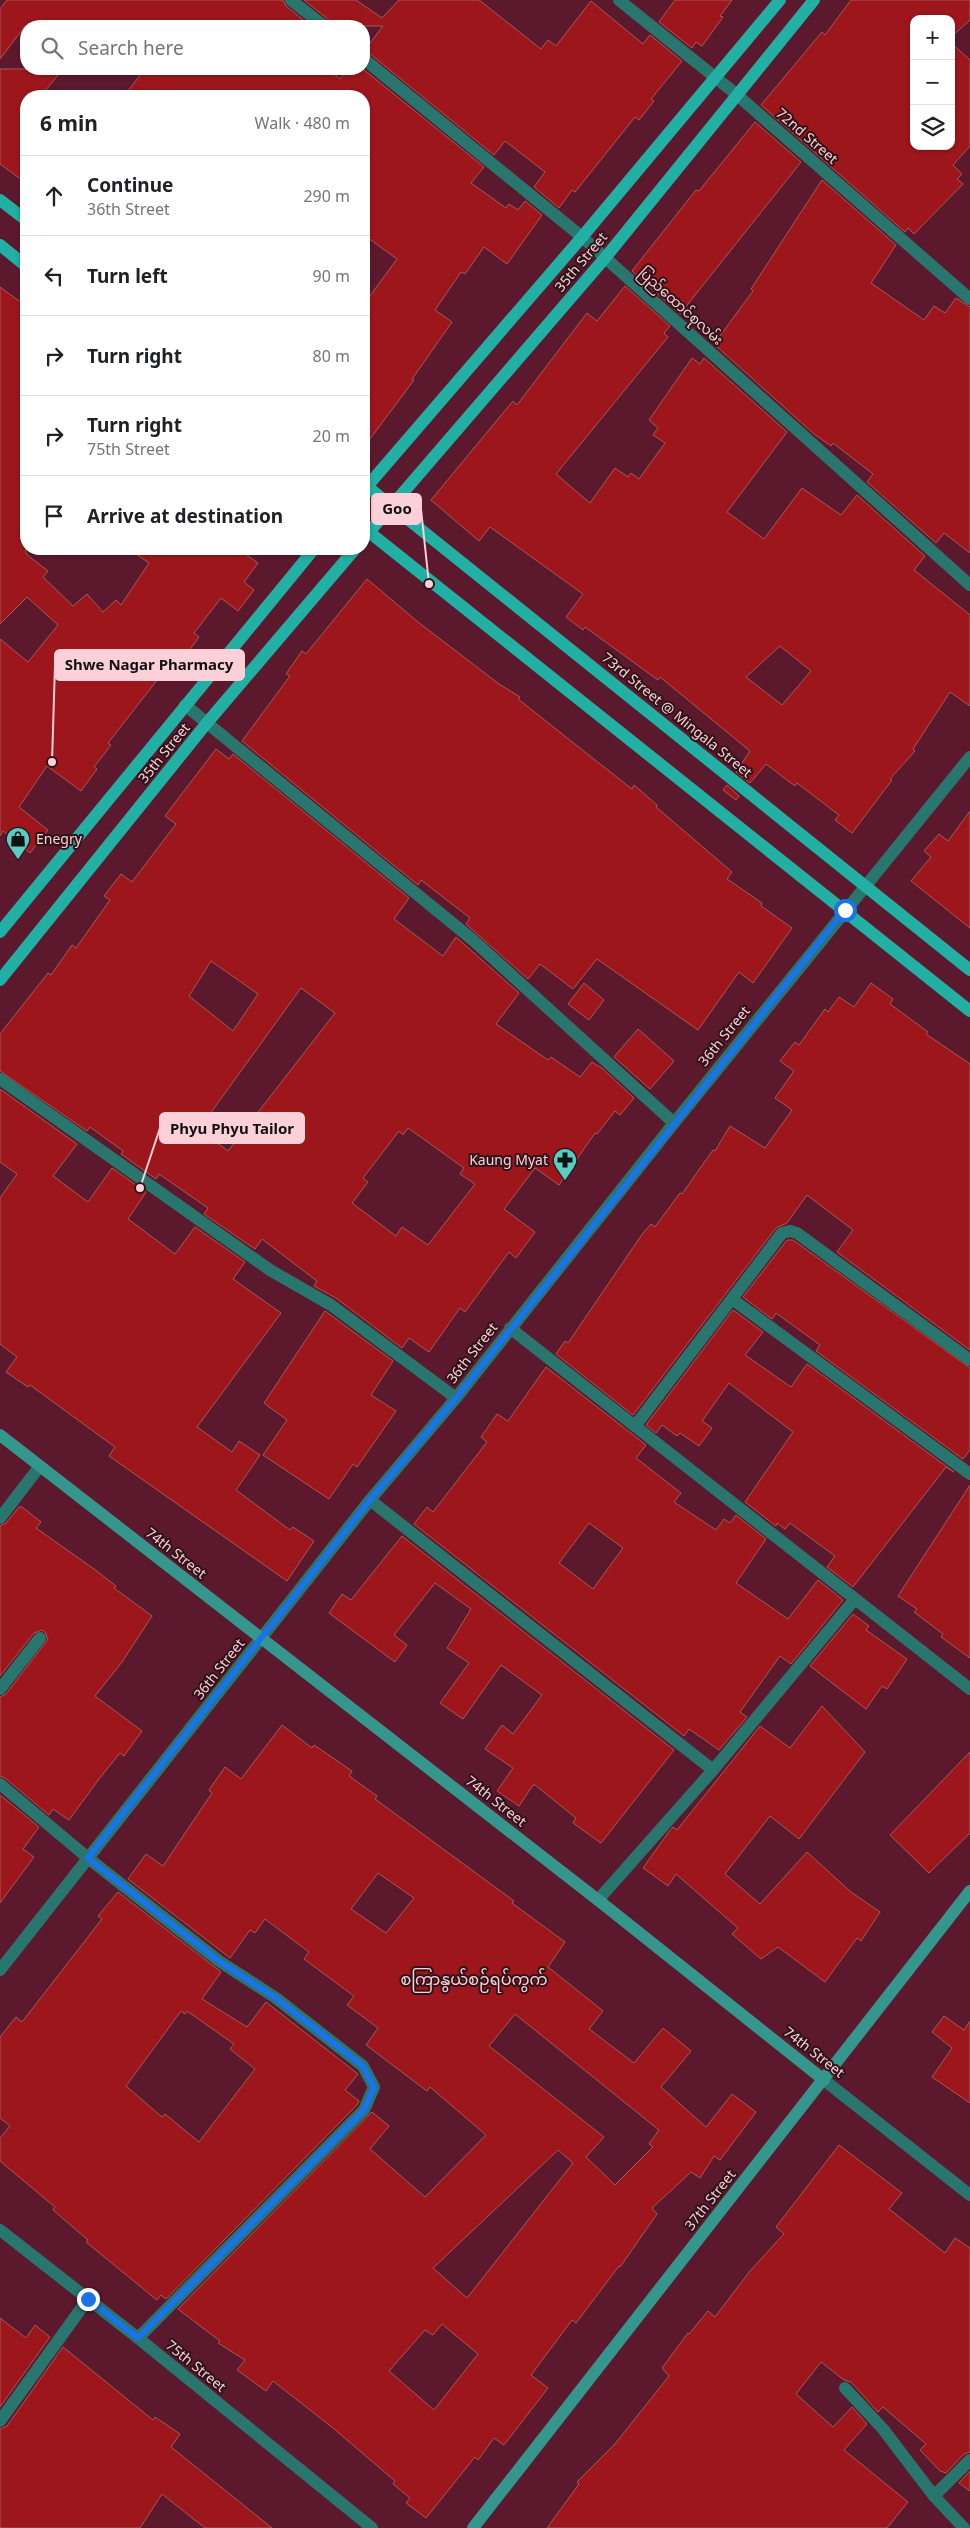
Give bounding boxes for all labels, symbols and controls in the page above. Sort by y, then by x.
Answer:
map controls [910,15,955,150]
button: + [910,15,955,60]
search box [20,20,370,75]
icon: search [38,34,66,62]
text: Search here [78,35,184,61]
button: − [910,60,955,105]
street label: 72nd Street [772,104,842,168]
button: layers [910,105,955,150]
text: 6 min [40,109,98,137]
text: Walk · 480 m [255,112,350,134]
text: Continue [87,172,173,198]
icon: ahead [40,182,68,210]
text: 290 m [303,185,350,207]
text: 36th Street [87,198,170,220]
street label: 35th Street [550,228,611,296]
icon: left [40,262,68,290]
text: Turn left [87,263,168,289]
street label: ပြည်ထောင်စုလမ်း [633,263,728,351]
text: 90 m [313,265,350,287]
icon: right [40,342,68,370]
text: Turn right [87,343,182,369]
text: 80 m [313,345,350,367]
text: Turn right [87,412,182,438]
icon: right [40,422,68,450]
text: 20 m [313,425,350,447]
text: 75th Street [87,438,170,460]
callout: Goo [372,494,421,524]
text: Goo [382,498,412,518]
icon: arrive [40,502,68,530]
text: Arrive at destination [87,503,283,529]
street label: 73rd Street @ Mingala Street [598,648,756,781]
callout: Shwe Nagar Pharmacy [55,650,244,680]
text: Shwe Nagar Pharmacy [65,654,234,674]
street label: 35th Street [133,719,194,787]
shop icon: Enegry [5,826,31,860]
place label: Enegry [36,829,83,848]
route start [834,899,857,922]
street label: 36th Street [693,1002,754,1070]
callout: Phyu Phyu Tailor [160,1113,304,1143]
text: Phyu Phyu Tailor [170,1118,294,1138]
pharmacy icon: Kaung Myat [552,1147,578,1181]
place label: Kaung Myat [469,1150,548,1169]
street label: 36th Street [442,1318,501,1387]
street label: 74th Street [142,1523,211,1582]
street label: 36th Street [189,1634,248,1703]
street label: 74th Street [462,1771,531,1830]
district label: စကြာနွယ်စဉ်ရပ်ကွက် [401,1968,548,1993]
street label: 74th Street [780,2022,849,2081]
street label: 37th Street [680,2165,739,2234]
route end [77,2288,100,2311]
street label: 75th Street [162,2335,230,2396]

